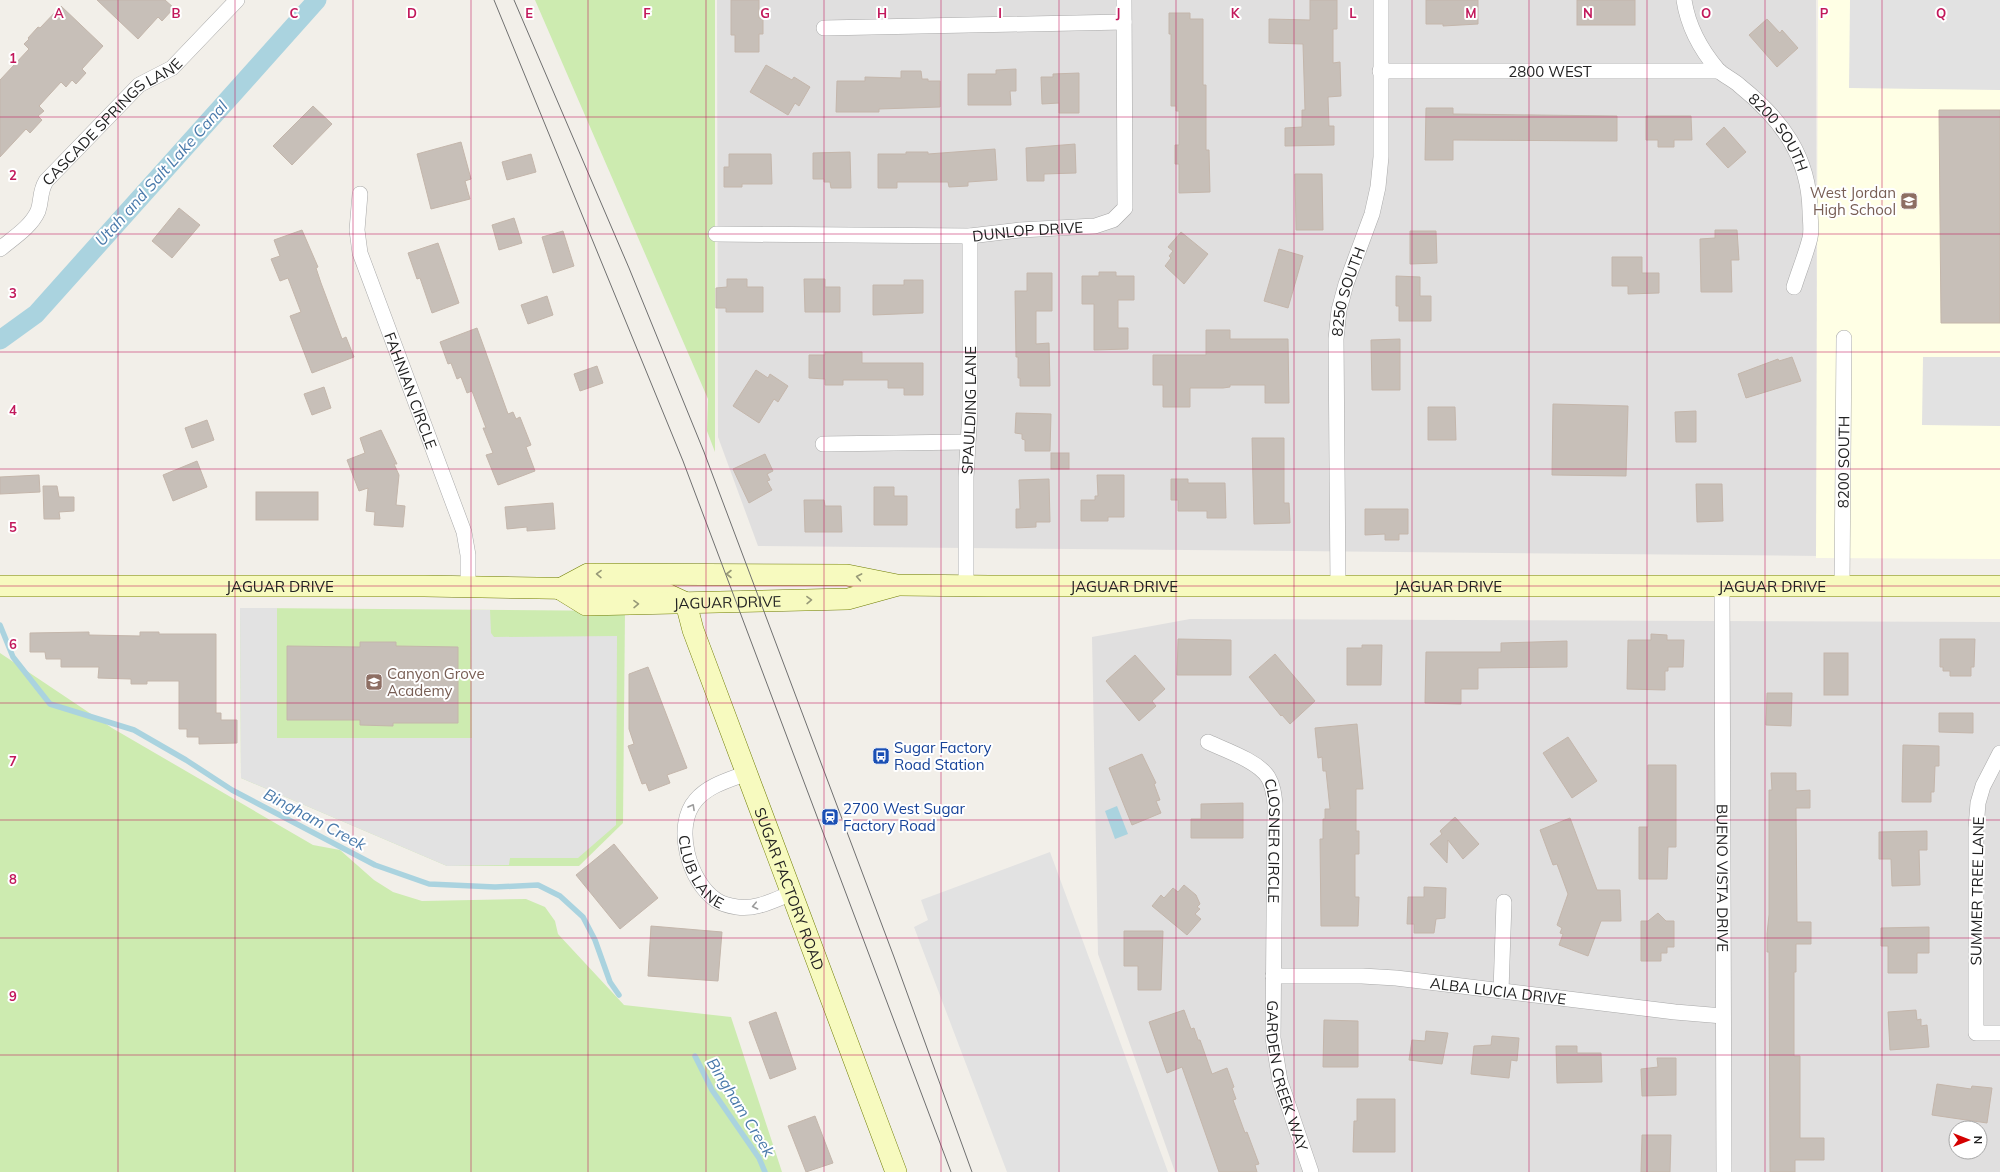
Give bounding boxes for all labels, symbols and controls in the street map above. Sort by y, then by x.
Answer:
text: A [54,5,64,21]
text: B [172,5,181,21]
text: C [290,5,299,21]
text: D [407,5,417,21]
text: E [525,5,533,21]
text: F [643,5,651,21]
text: G [760,5,770,21]
text: H [877,5,887,21]
text: I [998,5,1002,21]
text: J [1116,5,1120,21]
text: K [1231,5,1241,21]
text: L [1349,5,1357,21]
text: M [1465,5,1477,21]
text: N [1583,5,1593,21]
text: O [1701,5,1711,21]
text: P [1820,5,1829,21]
text: Q [1936,5,1946,21]
text: 1 [9,50,17,66]
street label: CASCADE SPRINGS LANE [38,54,186,189]
street label: 2800 WEST [1508,62,1592,81]
street label: 8200 SOUTH [1745,88,1813,173]
water label: Utah and Salt Lake Canal [90,96,232,250]
text: 2 [9,167,17,183]
place label: West Jordan High School [1810,183,1896,219]
school or university icon: West Jordan High School [1899,191,1919,211]
street label: DUNLOP DRIVE [971,217,1084,245]
street label: 8250 SOUTH [1327,244,1369,337]
text: 3 [9,285,17,301]
street label: FAHNIAN CIRCLE [381,329,442,452]
street label: SPAULDING LANE [957,346,980,475]
text: 4 [9,402,17,418]
street label: 8200 SOUTH [1833,416,1853,508]
text: 5 [9,519,17,535]
one-way arrow [596,570,602,578]
one-way arrow [726,570,732,578]
one-way arrow [856,574,862,582]
street label: JAGUAR DRIVE [226,577,334,596]
street label: JAGUAR DRIVE [1070,577,1178,596]
street label: JAGUAR DRIVE [1394,577,1502,596]
street label: JAGUAR DRIVE [1718,577,1826,596]
street label: JAGUAR DRIVE [673,591,782,612]
one-way arrow [806,596,812,604]
one-way arrow [633,600,639,608]
text: 6 [9,636,17,652]
place label: Canyon Grove Academy [387,664,485,700]
school or university icon: Canyon Grove Academy [364,672,384,692]
place label: Sugar Factory Road Station [894,738,992,774]
bus stop icon: Sugar Factory Road Station [871,746,891,766]
text: 7 [9,753,17,769]
street label: CLOSNER CIRCLE [1261,776,1285,903]
water label: Bingham Creek [260,784,370,855]
place label: 2700 West Sugar Factory Road [843,799,965,835]
one-way arrow [687,804,694,811]
street label: SUGAR FACTORY ROAD [751,804,829,973]
street label: BUENO VISTA DRIVE [1713,804,1733,952]
station icon: 2700 West Sugar Factory Road [820,807,840,827]
street label: SUMMER TREE LANE [1966,816,1988,966]
street label: CLUB LANE [675,834,727,912]
text: 8 [9,871,17,887]
one-way arrow [752,901,758,909]
street label: ALBA LUCIA DRIVE [1429,973,1567,1008]
text: 9 [9,988,17,1004]
street label: GARDEN CREEK WAY [1263,1000,1313,1154]
water label: Bingham Creek [703,1054,780,1161]
north arrow [1948,1120,1988,1160]
text: N [1971,1136,1985,1144]

